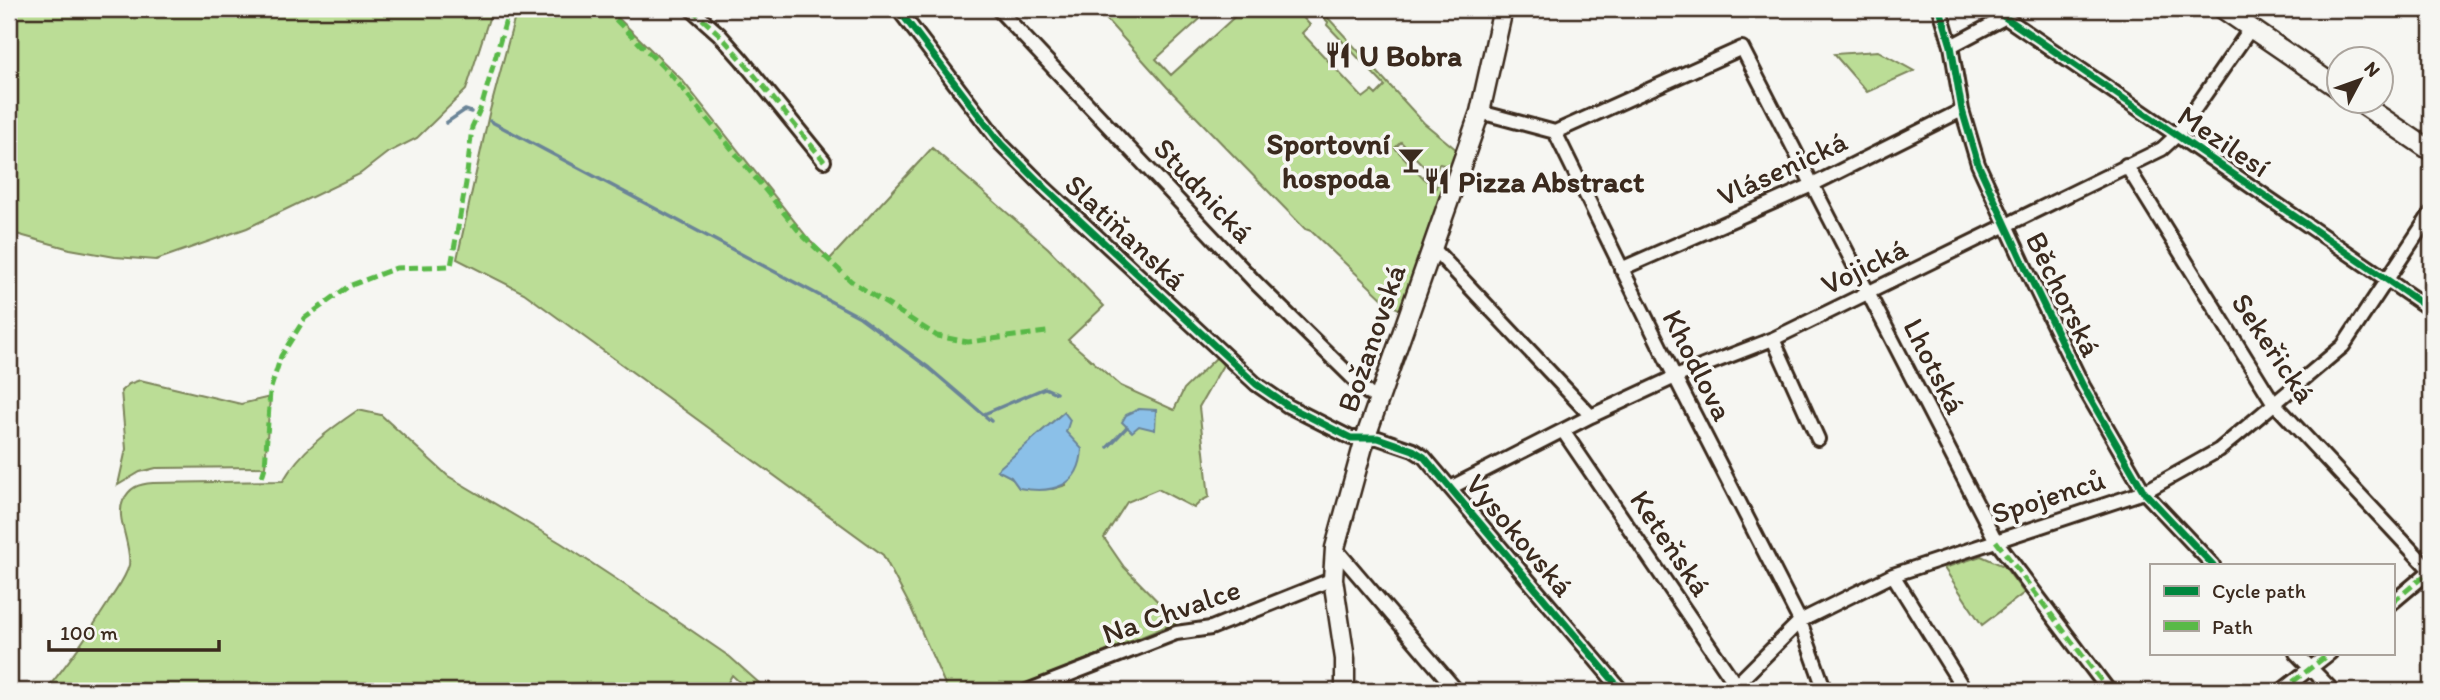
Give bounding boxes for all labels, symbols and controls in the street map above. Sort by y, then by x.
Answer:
place label: U Bobra [1359,37,1462,74]
restaurant icon: U Bobra [1323,40,1353,70]
north arrow [2324,46,2394,116]
text: N [2360,57,2385,82]
street label: Mezilesí [2171,97,2277,185]
street label: Vlásenická [1711,122,1853,214]
place label: Sportovní hospoda [1267,125,1390,196]
street label: Studnická [1146,130,1262,251]
bar icon: Sportovní hospoda [1396,145,1426,175]
place label: Pizza Abstract [1458,163,1645,200]
street label: Slatiňanská [1057,166,1195,298]
restaurant icon: Pizza Abstract [1422,166,1452,196]
street label: Běchorská [2018,225,2110,363]
street label: Vojická [1815,229,1914,303]
street label: Božanovská [1328,259,1414,417]
street label: Sekeřická [2224,286,2325,411]
street label: Khodlova [1654,303,1742,427]
street label: Lhotská [1895,312,1975,420]
street label: Spojenců [1986,460,2110,532]
street label: Vysokovská [1458,466,1582,604]
street label: Keteňská [1622,483,1720,604]
legend [2150,564,2394,654]
street label: Na Chvalce [1097,570,1245,652]
text: Cycle path [2212,578,2306,603]
scale bar [49,609,219,653]
text: Path [2212,614,2253,639]
text: 100 m [60,620,118,645]

